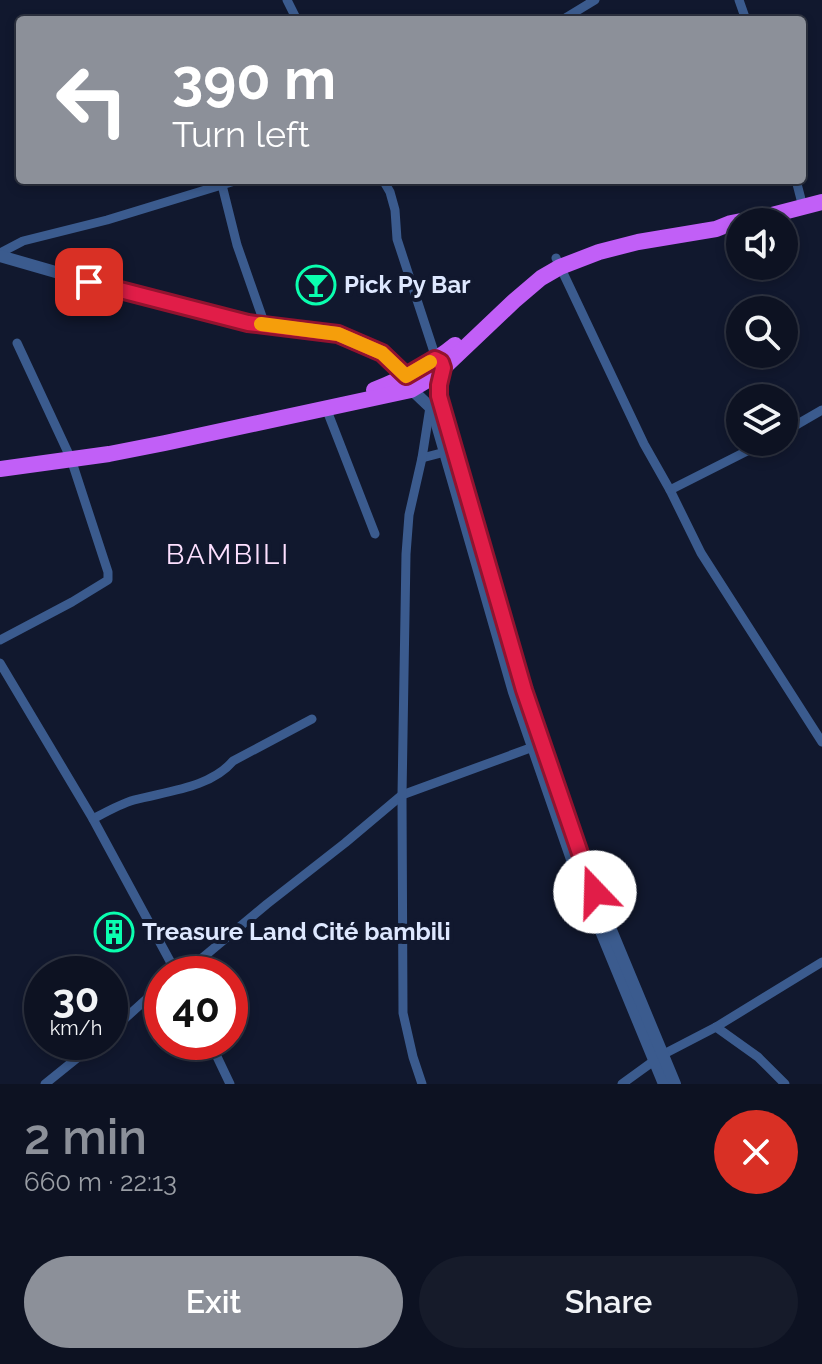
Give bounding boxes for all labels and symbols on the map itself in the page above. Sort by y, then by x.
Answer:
pin [55,248,123,316]
bar icon: Pick Py Bar [295,264,337,306]
place label: Pick Py Bar [344,270,471,299]
district label: BAMBILI [166,538,290,571]
position arrow [553,850,637,934]
building icon: Treasure Land Cité bambili [93,911,135,953]
place label: Treasure Land Cité bambili [142,917,451,946]
speed limit sign: 40 [144,956,248,1060]

